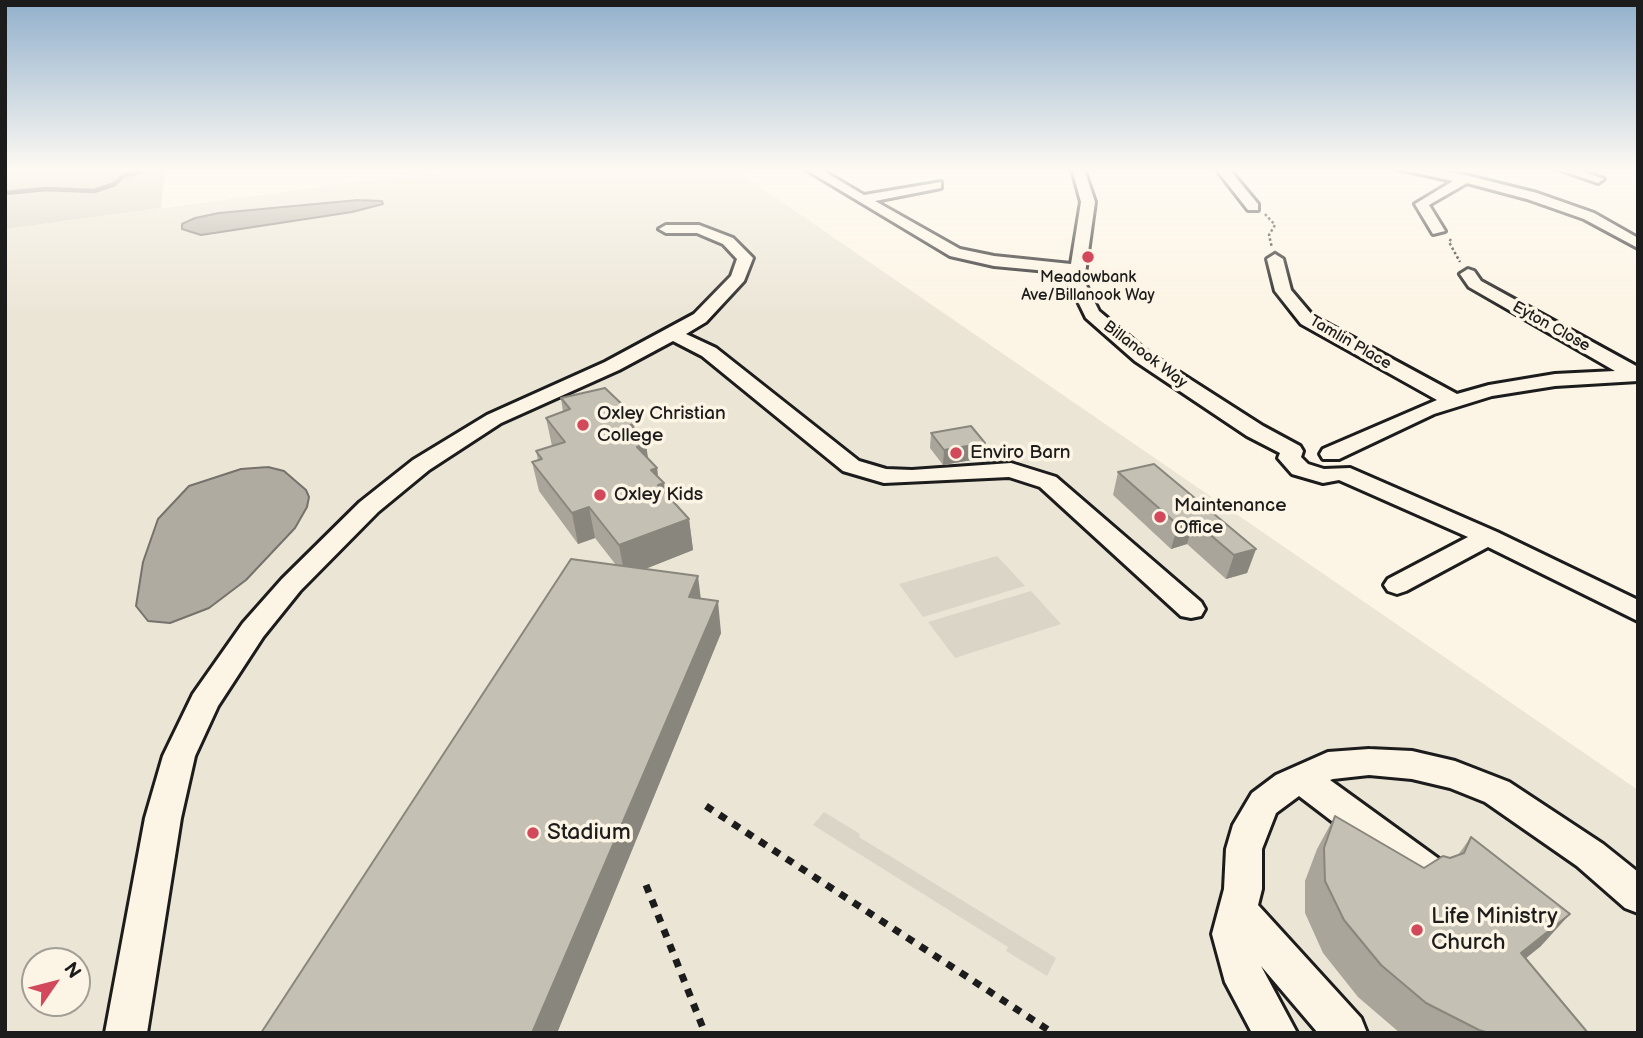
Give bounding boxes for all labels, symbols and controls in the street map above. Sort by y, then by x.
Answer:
marker: Meadowbank Ave/Billanook Way [1080,249,1096,265]
place label: Meadowbank Ave/Billanook Way [1021,268,1155,306]
street label: Eyton Close [1509,298,1593,356]
street label: Tamlin Place [1306,312,1394,374]
street label: Billanook Way [1099,317,1191,393]
place label: Oxley Christian College [597,403,726,447]
marker: Oxley Christian College [575,417,591,433]
place label: Enviro Barn [970,442,1071,464]
marker: Enviro Barn [948,445,964,461]
place label: Oxley Kids [614,484,703,506]
marker: Oxley Kids [592,487,608,503]
place label: Maintenance Office [1174,495,1286,539]
marker: Maintenance Office [1152,509,1168,525]
place label: Stadium [547,819,631,847]
marker: Stadium [525,825,541,841]
place label: Life Ministry Church [1431,903,1558,957]
marker: Life Ministry Church [1409,922,1425,938]
north arrow [21,947,91,1017]
text: N [58,958,85,983]

